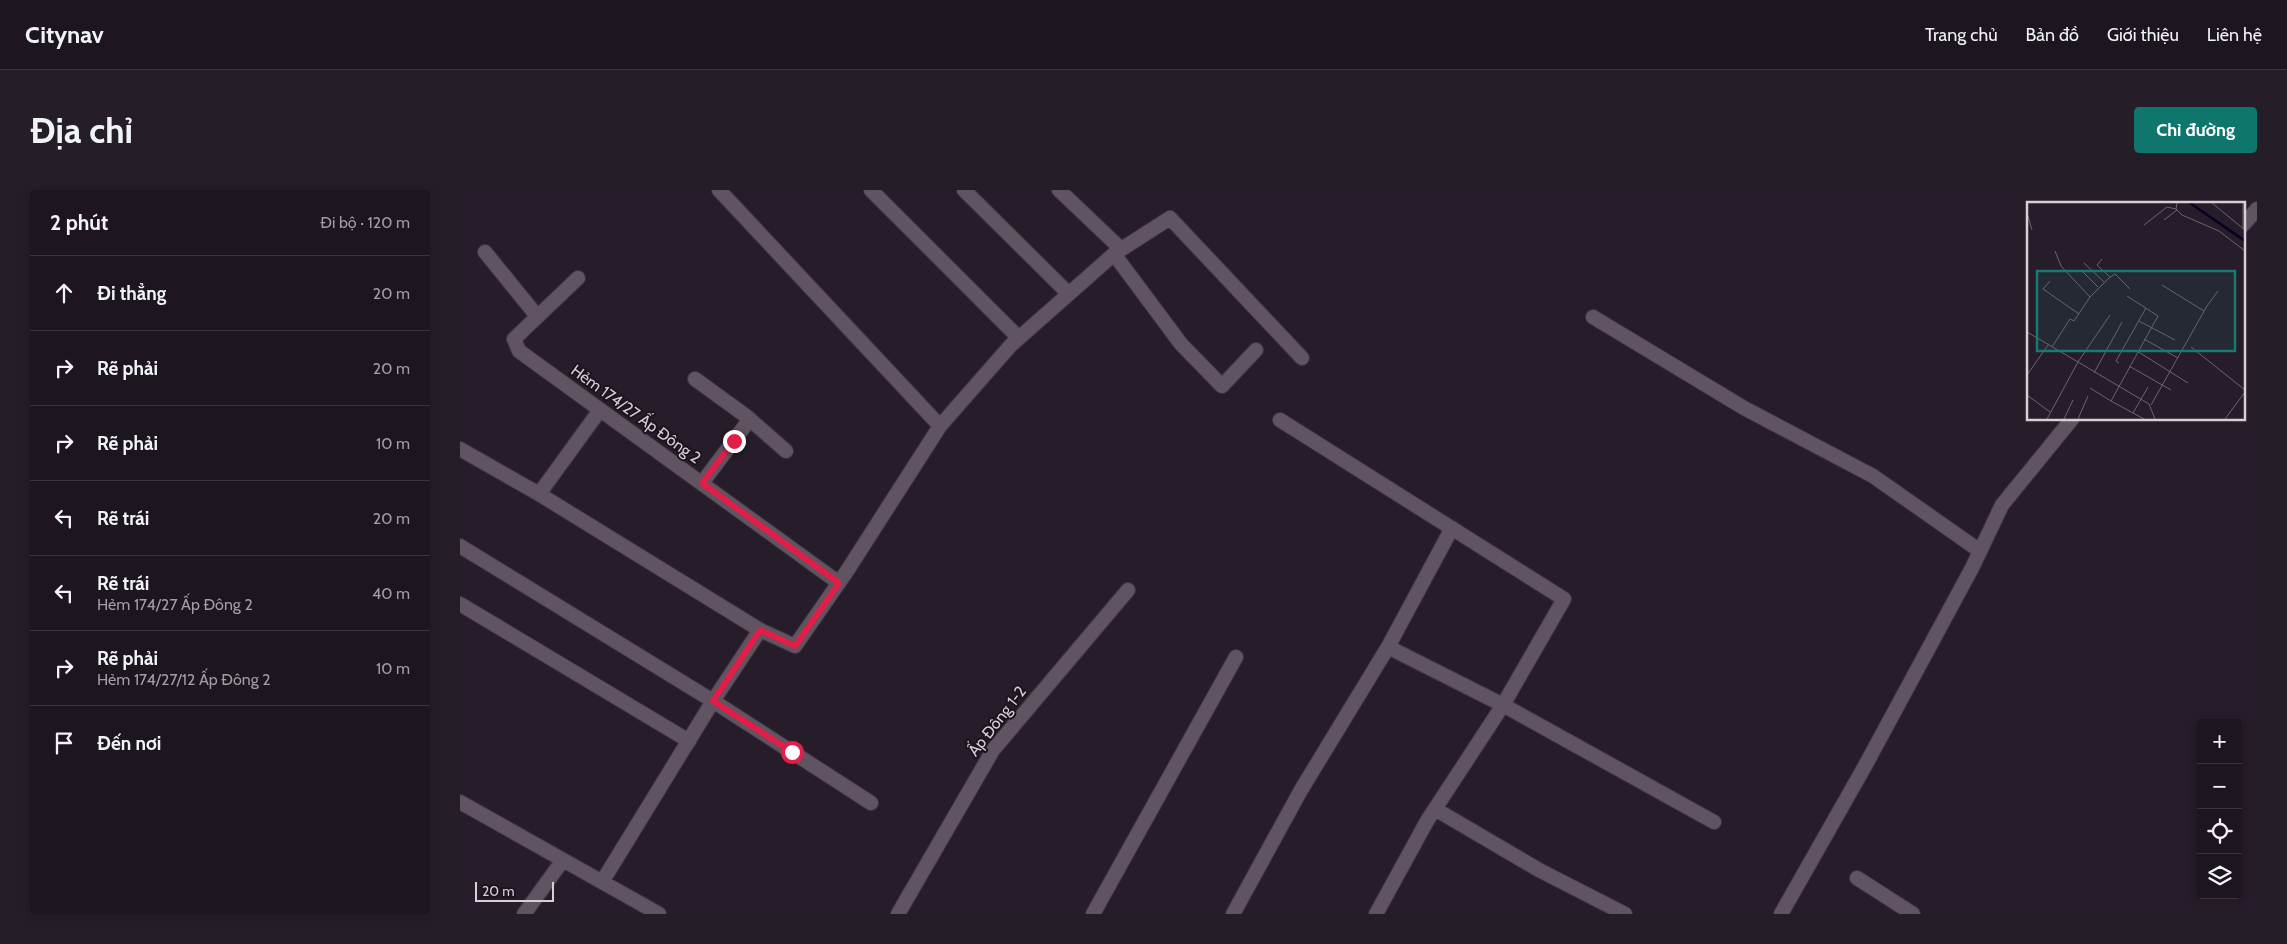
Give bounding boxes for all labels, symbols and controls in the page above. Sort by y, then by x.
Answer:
text: Citynav [25,20,104,49]
text: Trang chủ [1925,24,1998,46]
text: Bản đồ [2026,24,2079,46]
text: Giới thiệu [2107,24,2179,46]
text: Liên hệ [2207,24,2262,46]
button: Chỉ đường [2134,107,2257,153]
text: Địa chỉ [30,109,133,152]
inset map [2027,202,2244,420]
text: 2 phút [50,210,108,235]
text: Đi bộ · 120 m [320,213,410,232]
icon: ahead [50,279,78,307]
text: Đi thẳng [97,282,166,305]
text: 20 m [373,284,410,303]
icon: right [50,354,78,382]
text: Rẽ phải [97,357,158,380]
text: 20 m [373,359,410,378]
street label: Hẻm 174/27 Ấp Đông 2 [567,359,706,467]
icon: right [50,429,78,457]
route end [723,430,746,453]
text: Rẽ phải [97,432,158,455]
text: 10 m [376,434,410,453]
icon: left [50,504,78,532]
text: Rẽ trái [97,507,149,530]
text: 20 m [373,509,410,528]
text: Rẽ trái [97,572,149,595]
icon: left [50,579,78,607]
text: 40 m [372,584,410,603]
text: Hẻm 174/27 Ấp Đông 2 [97,595,253,614]
text: Rẽ phải [97,647,158,670]
icon: right [50,654,78,682]
text: 10 m [376,659,410,678]
text: Hẻm 174/27/12 Ấp Đông 2 [97,670,271,689]
street label: Ấp Đông 1-2 [962,681,1030,760]
map controls [2197,719,2242,899]
button: + [2197,719,2242,764]
icon: arrive [50,729,78,757]
text: Đến nơi [97,732,161,755]
route start [781,741,804,764]
button: − [2197,764,2242,809]
button: locate [2197,809,2242,854]
button: layers [2197,854,2242,899]
scale bar [475,879,554,902]
text: 20 m [482,882,515,900]

